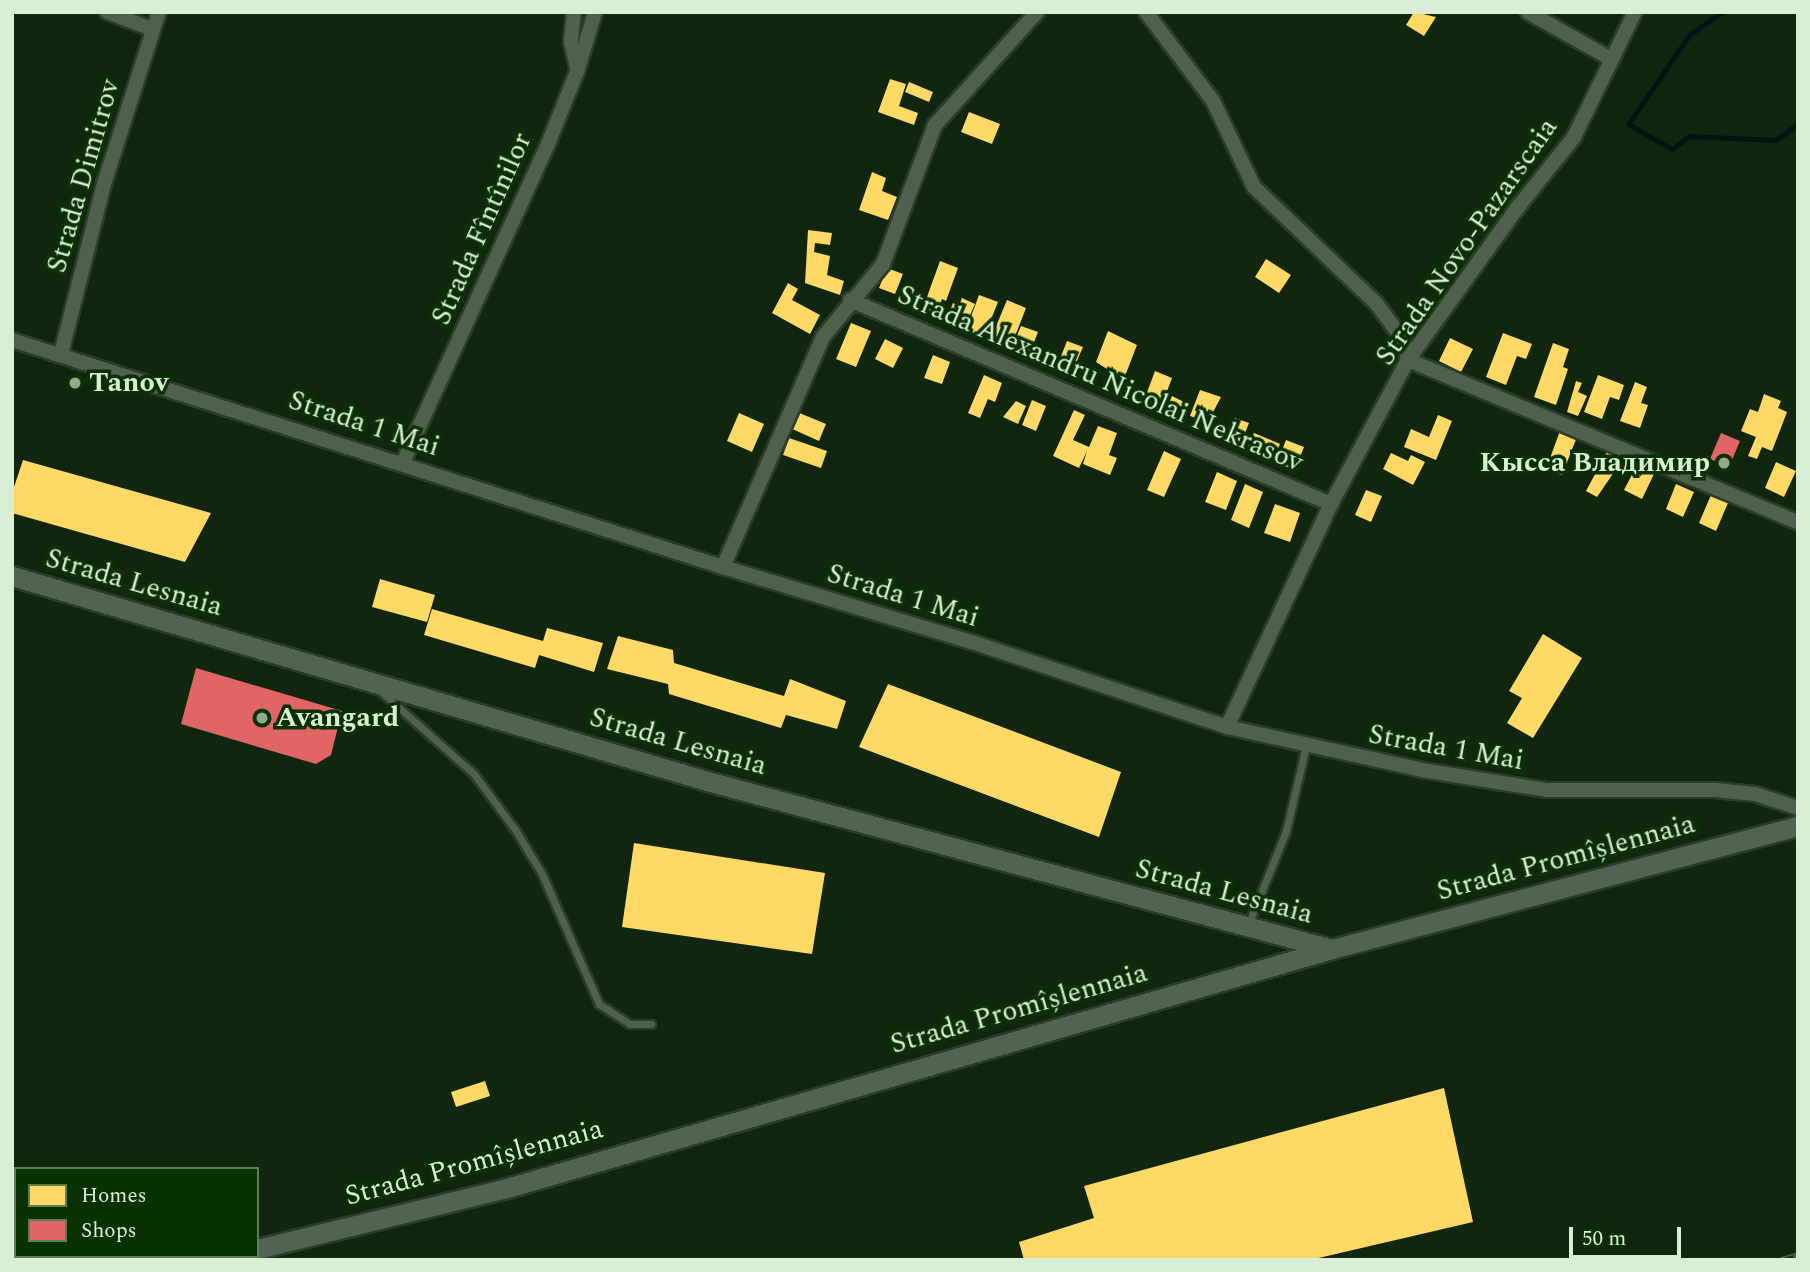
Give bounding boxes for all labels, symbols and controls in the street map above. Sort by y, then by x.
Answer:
street label: Strada Dimitrov [40,75,128,277]
street label: Strada Novo-Pazarscaia [1369,112,1565,372]
street label: Strada Fîntînilor [425,128,539,330]
street label: Strada Alexandru Nicolai Nekrasov [892,278,1308,480]
place label: Tanov [89,366,168,400]
marker: Tanov [67,375,83,391]
street label: Strada 1 Mai [284,384,444,464]
place label: Кысса Владимир [1480,446,1710,480]
marker: Кысса Владимир [1716,455,1732,471]
street label: Strada Lesnaia [42,542,226,624]
street label: Strada 1 Mai [823,557,983,635]
place label: Avangard [276,701,399,735]
street label: Strada Lesnaia [586,701,770,783]
marker: Avangard [254,710,270,726]
street label: Strada 1 Mai [1366,718,1526,778]
street label: Strada Promîșlennaia [1433,807,1699,909]
street label: Strada Lesnaia [1132,852,1316,932]
street label: Strada Promîșlennaia [887,956,1151,1062]
street label: Strada Promîșlennaia [341,1112,607,1214]
legend [14,1167,259,1258]
text: Homes [81,1180,147,1212]
scale bar [1572,1212,1684,1256]
text: Shops [81,1215,137,1247]
text: 50 m [1582,1223,1626,1255]

